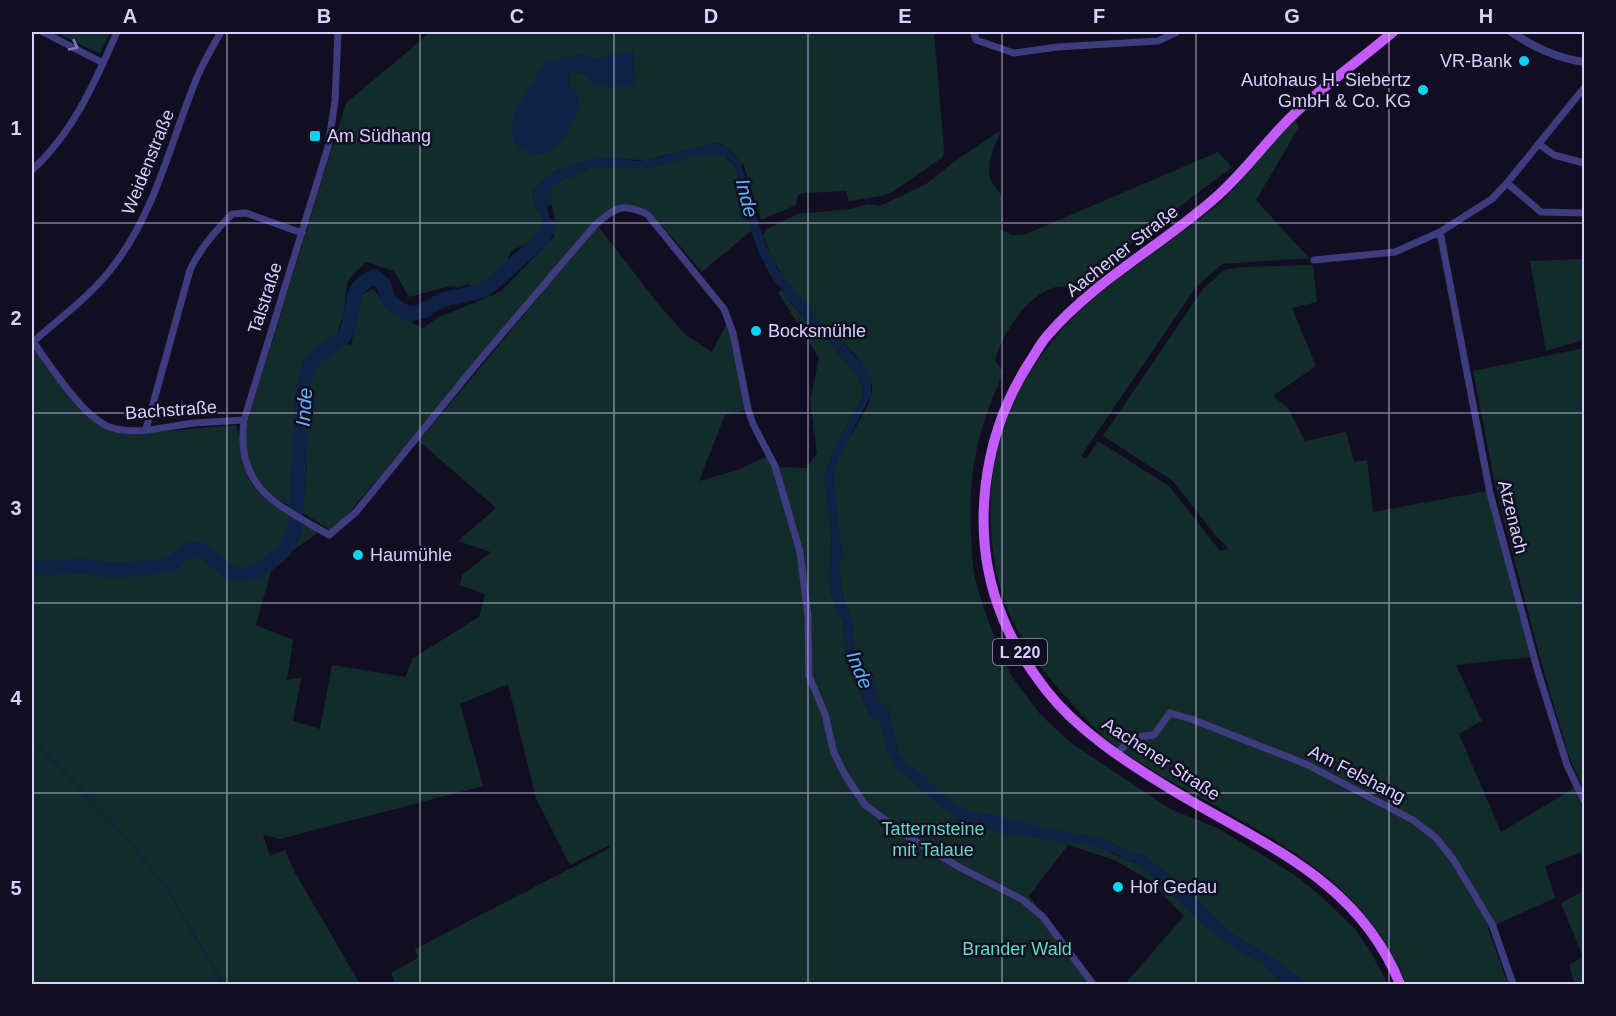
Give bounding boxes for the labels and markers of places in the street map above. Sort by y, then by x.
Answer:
place label: VR-Bank [1440,51,1513,71]
marker: VR-Bank [1517,54,1531,68]
place label: Autohaus H. Siebertz GmbH & Co. KG [1241,70,1411,111]
marker: Autohaus H. Siebertz GmbH & Co. KG [1416,83,1430,97]
place label: Am Südhang [327,126,431,146]
marker: Am Südhang [308,129,322,143]
place label: Bocksmühle [768,321,866,341]
marker: Bocksmühle [749,324,763,338]
place label: Haumühle [370,545,452,565]
marker: Haumühle [351,548,365,562]
place label: Hof Gedau [1130,877,1217,897]
marker: Hof Gedau [1111,880,1125,894]

